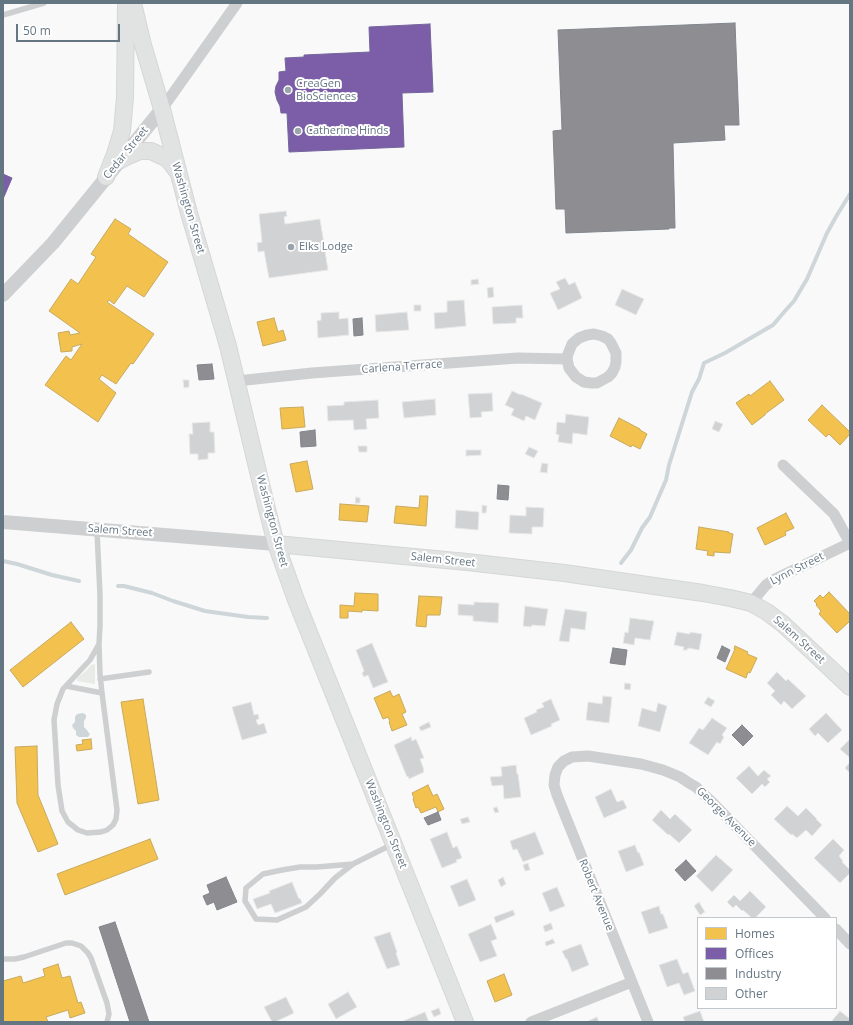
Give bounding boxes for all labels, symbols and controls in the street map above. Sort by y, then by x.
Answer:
scale bar [18,16,122,42]
text: 50 m [23,22,51,39]
place label: CreaGen BioSciences [296,77,356,103]
marker: CreaGen BioSciences [283,85,293,95]
street label: Cedar Street [101,124,151,182]
place label: Catherine Hinds [306,124,389,138]
marker: Catherine Hinds [293,126,303,136]
street label: Washington Street [169,161,207,255]
place label: Elks Lodge [299,240,353,254]
marker: Elks Lodge [286,242,296,252]
street label: Carlena Terrace [361,358,443,376]
street label: Washington Street [253,474,291,568]
street label: Salem Street [87,522,153,540]
street label: Salem Street [410,550,476,570]
street label: Lynn Street [768,550,826,588]
street label: Salem Street [770,613,828,667]
street label: Washington Street [362,778,410,870]
street label: George Avenue [694,785,758,849]
street label: Robert Avenue [576,857,616,933]
legend [697,917,837,1009]
text: Homes [735,925,775,942]
text: Offices [735,945,774,962]
text: Industry [735,965,781,982]
text: Other [735,985,768,1002]

